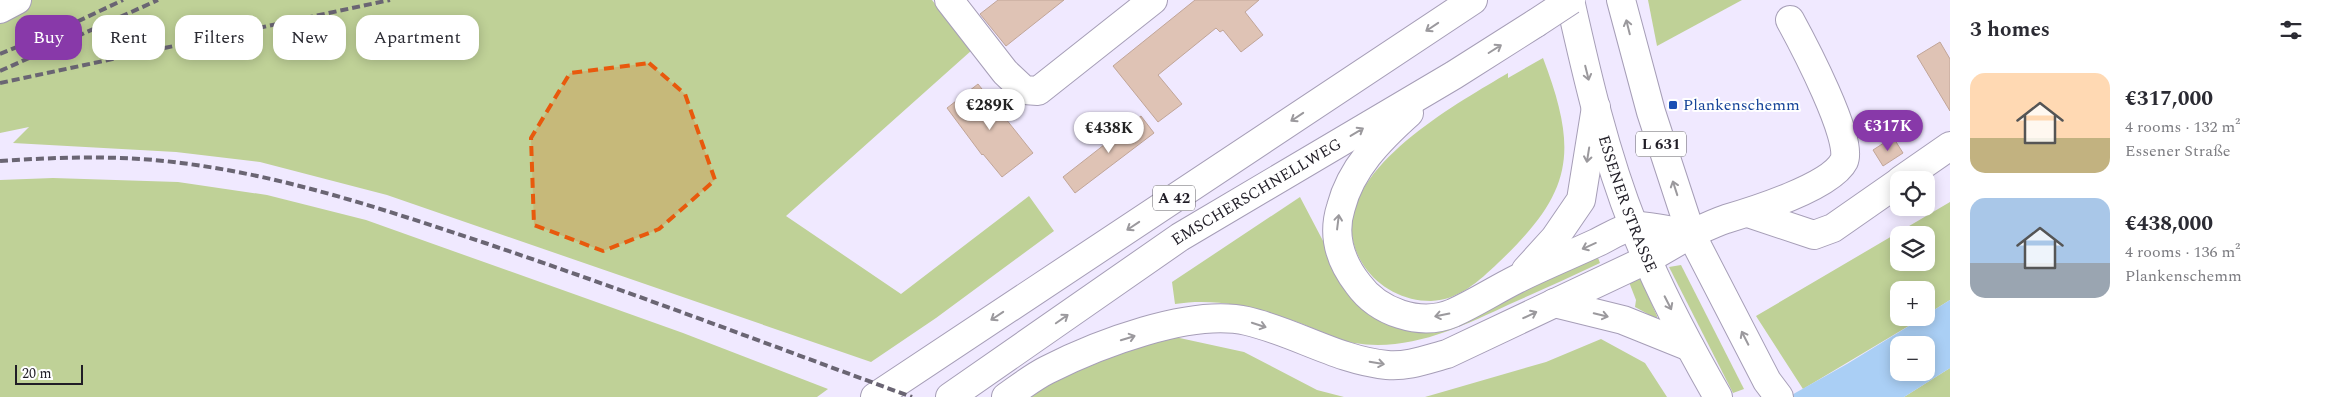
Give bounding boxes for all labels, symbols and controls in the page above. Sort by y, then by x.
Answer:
text: 3 homes [1970,14,2050,46]
chip: Buy [15,15,82,60]
chip: Rent [92,15,165,60]
chip: Filters [175,15,263,60]
chip: New [273,15,346,60]
chip: Apartment [356,15,479,60]
icon: filters [2277,16,2305,44]
one-way arrow [1623,19,1632,35]
one-way arrow [1426,22,1440,32]
one-way arrow [1487,43,1501,53]
one-way arrow [1583,65,1592,81]
text: €317,000 [2125,83,2213,115]
pin: €289K [955,88,1025,131]
text: €289K [966,93,1014,117]
place label: Plankenschemm [1683,93,1800,117]
icon: home [2010,93,2070,153]
marker: Plankenschemm [1667,99,1679,111]
pin: €317K [1853,110,1923,152]
pin: €438K [1074,112,1144,154]
one-way arrow [1290,112,1304,122]
text: €317K [1864,114,1912,138]
text: 4 rooms · 132 m² [2125,115,2240,139]
text: €438K [1085,116,1133,140]
one-way arrow [1349,126,1364,136]
street label: EMSCHERSCHNELLWEG [1166,132,1346,252]
street label: ESSENER STRASSE [1592,132,1664,276]
road number: L 631 [1636,132,1686,156]
text: Essener Straße [2125,139,2230,163]
one-way arrow [1583,147,1593,163]
map controls [1890,171,1935,381]
button: locate [1890,171,1935,216]
one-way arrow [1670,181,1679,196]
road number: A 42 [1153,186,1195,210]
text: €438,000 [2125,208,2213,240]
one-way arrow [1333,215,1343,231]
icon: home [2010,218,2070,278]
one-way arrow [1126,221,1140,231]
button: layers [1890,226,1935,271]
text: 4 rooms · 136 m² [2125,240,2240,264]
one-way arrow [1582,242,1597,252]
text: Plankenschemm [2125,264,2242,288]
button: + [1890,281,1935,326]
one-way arrow [1664,295,1674,310]
one-way arrow [1522,309,1537,319]
one-way arrow [990,311,1004,321]
one-way arrow [1435,311,1451,321]
one-way arrow [1593,311,1609,320]
one-way arrow [1055,314,1069,324]
one-way arrow [1250,321,1266,330]
one-way arrow [1740,330,1750,345]
one-way arrow [1119,333,1135,343]
button: − [1890,336,1935,381]
one-way arrow [1369,359,1385,368]
scale bar [15,362,82,385]
text: 20 m [22,363,52,384]

